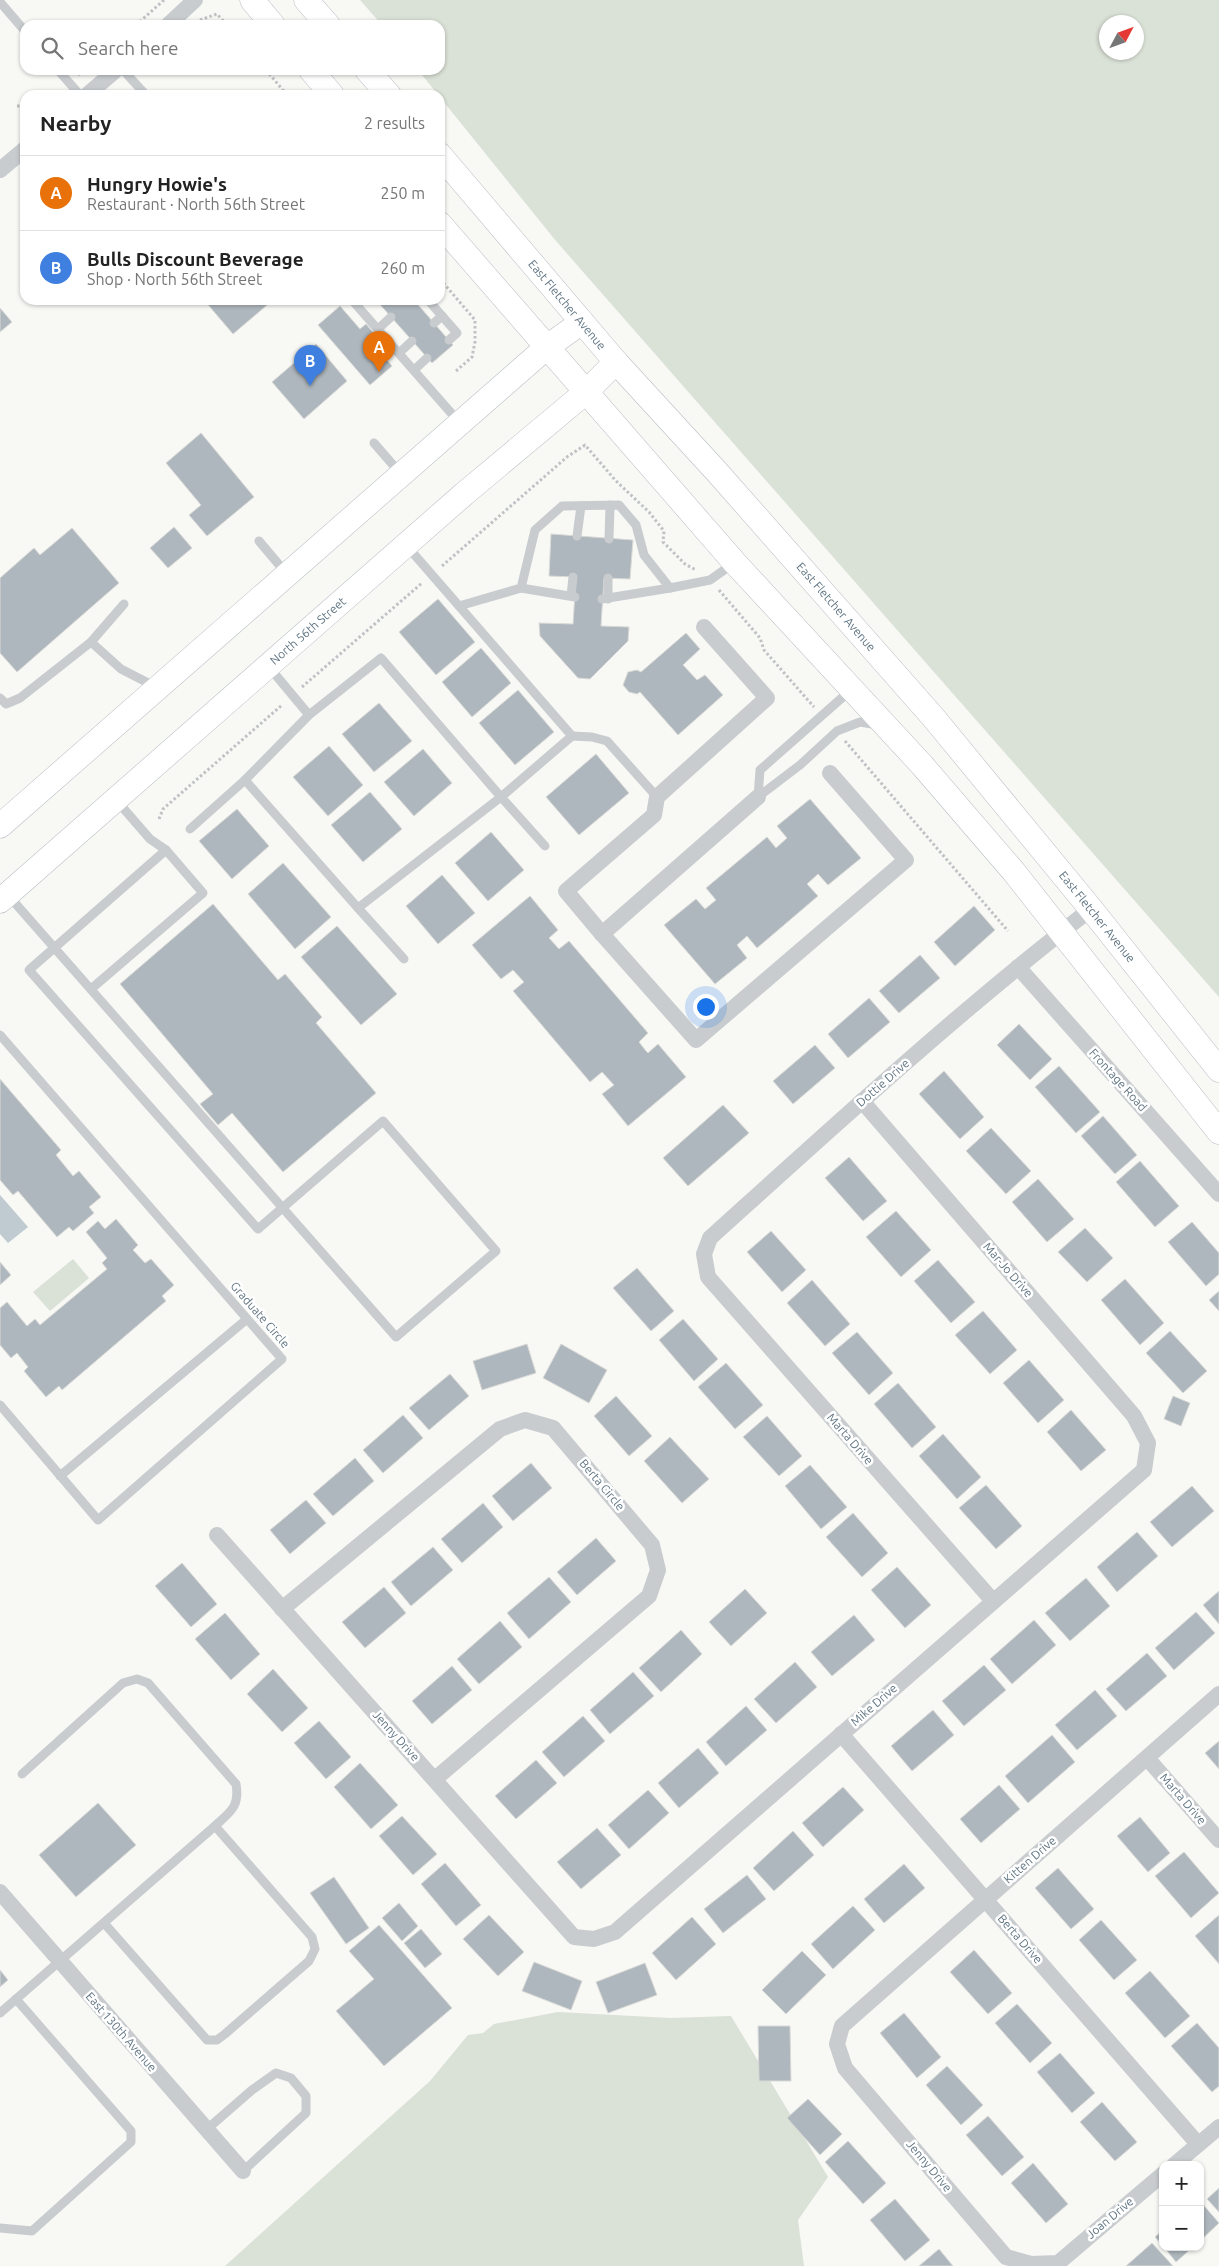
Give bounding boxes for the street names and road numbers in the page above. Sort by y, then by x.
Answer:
street label: East Fletcher Avenue [526,257,609,352]
street label: East Fletcher Avenue [794,560,878,654]
street label: North 56th Street [267,594,348,667]
street label: East Fletcher Avenue [1057,869,1138,965]
street label: Frontage Road [1087,1046,1150,1113]
street label: Dottie Drive [854,1056,912,1109]
street label: Mar-Jo Drive [981,1240,1036,1300]
street label: Graduate Circle [228,1279,292,1350]
street label: Marta Drive [825,1411,876,1467]
street label: Berta Circle [577,1457,627,1513]
street label: Mike Drive [848,1681,899,1728]
street label: Jenny Drive [370,1708,422,1763]
street label: Marta Drive [1158,1771,1209,1827]
street label: Kitten Drive [1001,1834,1058,1886]
street label: Berta Drive [996,1911,1045,1966]
street label: East 130th Avenue [83,1989,159,2074]
street label: Jenny Drive [904,2137,955,2194]
street label: Joan Drive [1084,2194,1136,2241]

